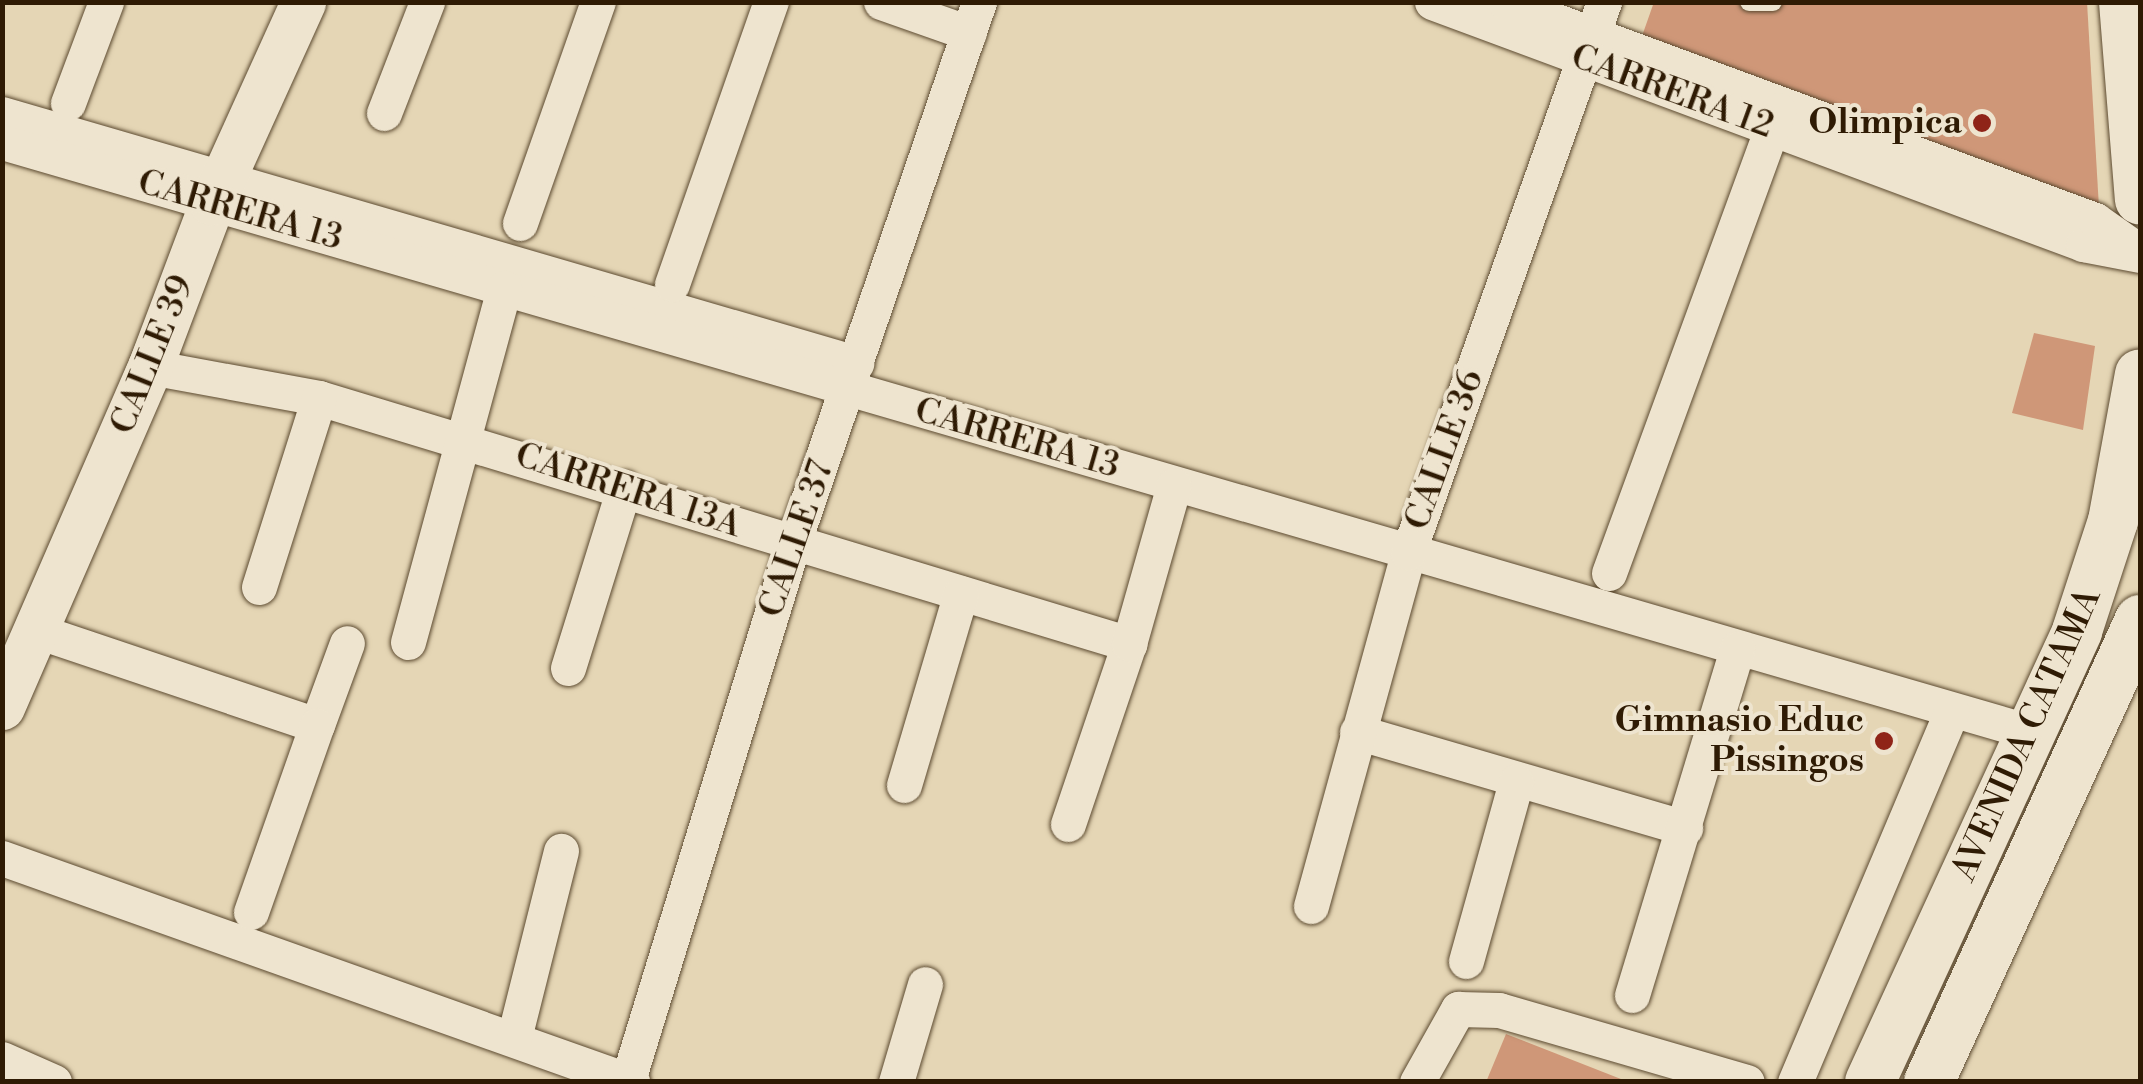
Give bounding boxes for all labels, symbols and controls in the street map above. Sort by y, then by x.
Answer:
street label: CARRERA 12 [1565,36,1779,148]
place label: Olimpica [1809,102,1962,144]
marker: Olimpica [1971,112,1993,134]
street label: CARRERA 13 [133,162,347,260]
street label: CALLE 39 [102,270,204,440]
street label: CALLE 36 [1397,364,1493,536]
street label: CARRERA 13 [910,390,1124,488]
street label: CARRERA 13A [510,435,746,547]
street label: CALLE 37 [751,455,843,623]
street label: AVENIDA CATAMA [1944,582,2110,888]
place label: Gimnasio Educ Pissingos [1614,700,1864,782]
marker: Gimnasio Educ Pissingos [1873,730,1895,752]

